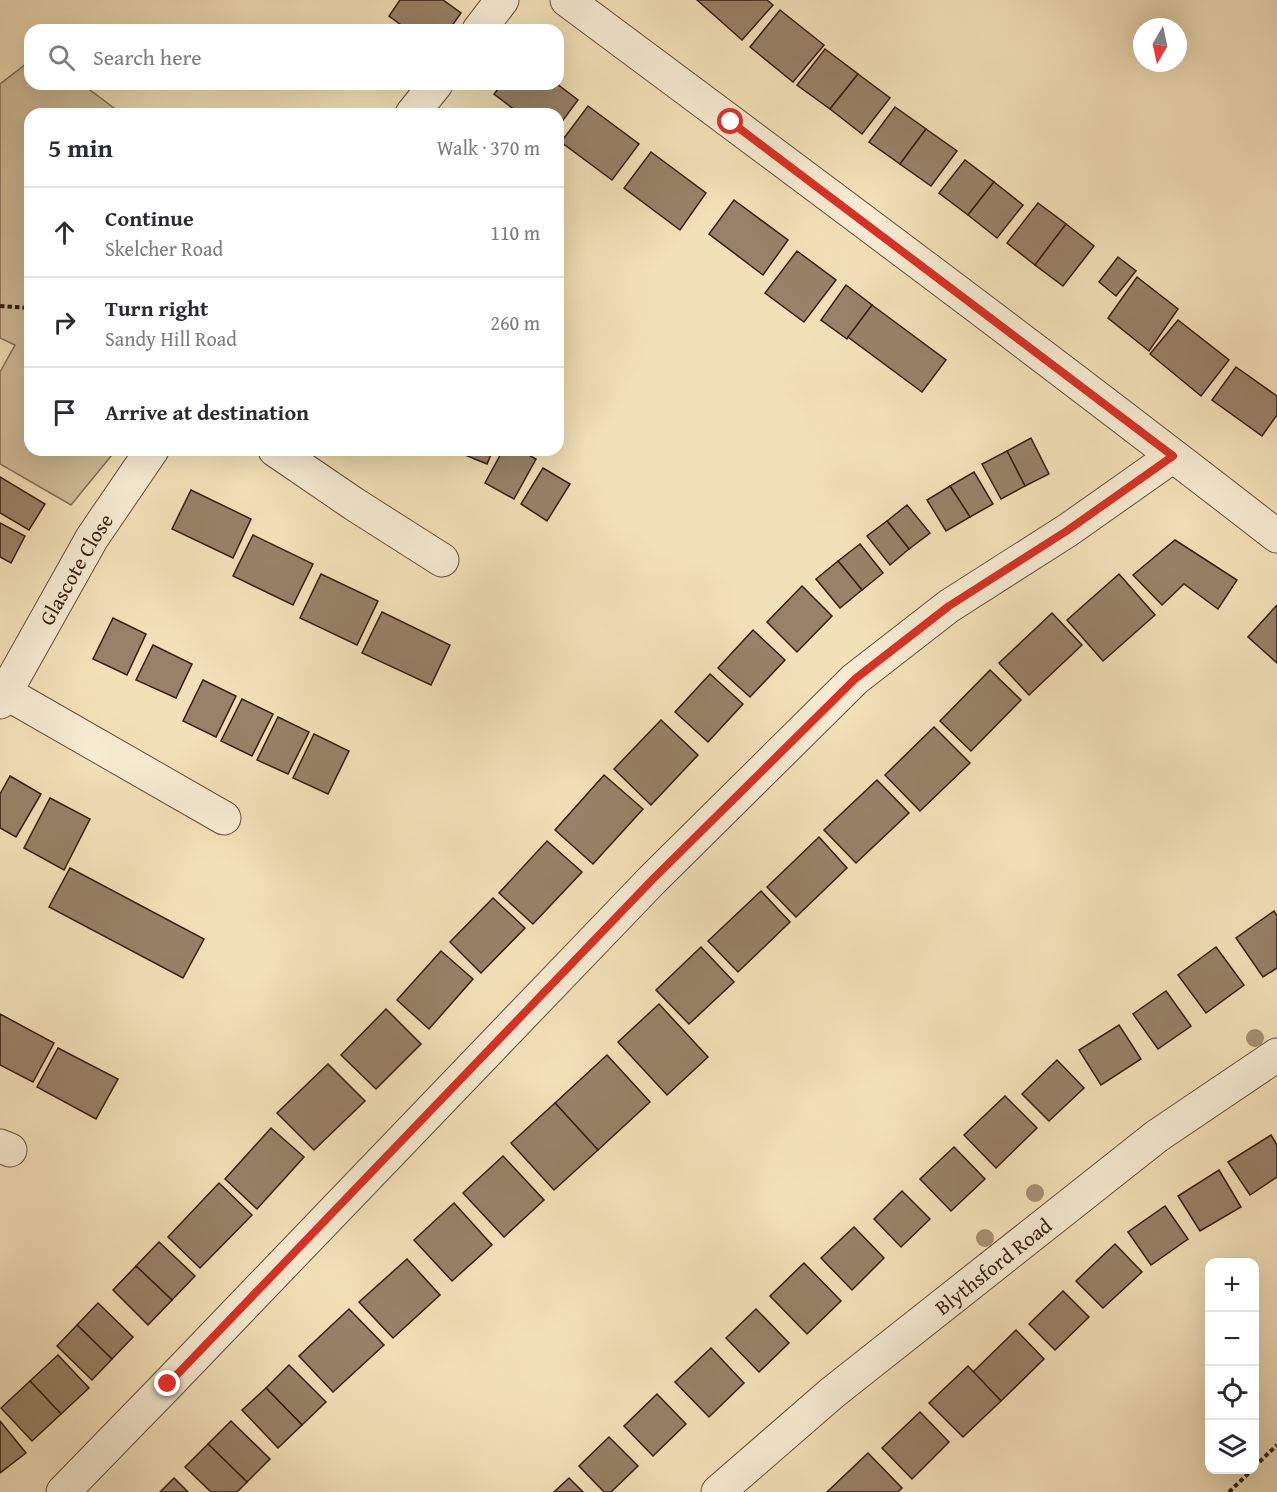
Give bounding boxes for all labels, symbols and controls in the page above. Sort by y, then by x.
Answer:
north arrow [1133,18,1187,72]
search box [24,24,564,90]
icon: search [45,41,78,74]
text: Search here [93,41,202,73]
route start [717,108,743,134]
text: 5 min [48,128,113,167]
text: Walk · 370 m [437,133,540,162]
text: Continue [105,202,194,234]
icon: ahead [48,216,81,249]
text: 110 m [490,218,540,247]
text: Skelcher Road [105,234,223,263]
text: Turn right [105,292,208,324]
icon: right [48,306,81,339]
text: 260 m [490,308,540,337]
text: Sandy Hill Road [105,324,237,353]
icon: arrive [48,396,81,429]
text: Arrive at destination [105,396,309,428]
street label: Glascote Close [31,507,120,631]
street label: Blythsford Road [928,1209,1059,1322]
map controls [1205,1258,1259,1474]
button: + [1205,1258,1259,1312]
button: − [1205,1312,1259,1366]
button: locate [1205,1366,1259,1420]
route end [154,1370,180,1396]
button: layers [1205,1420,1259,1474]

